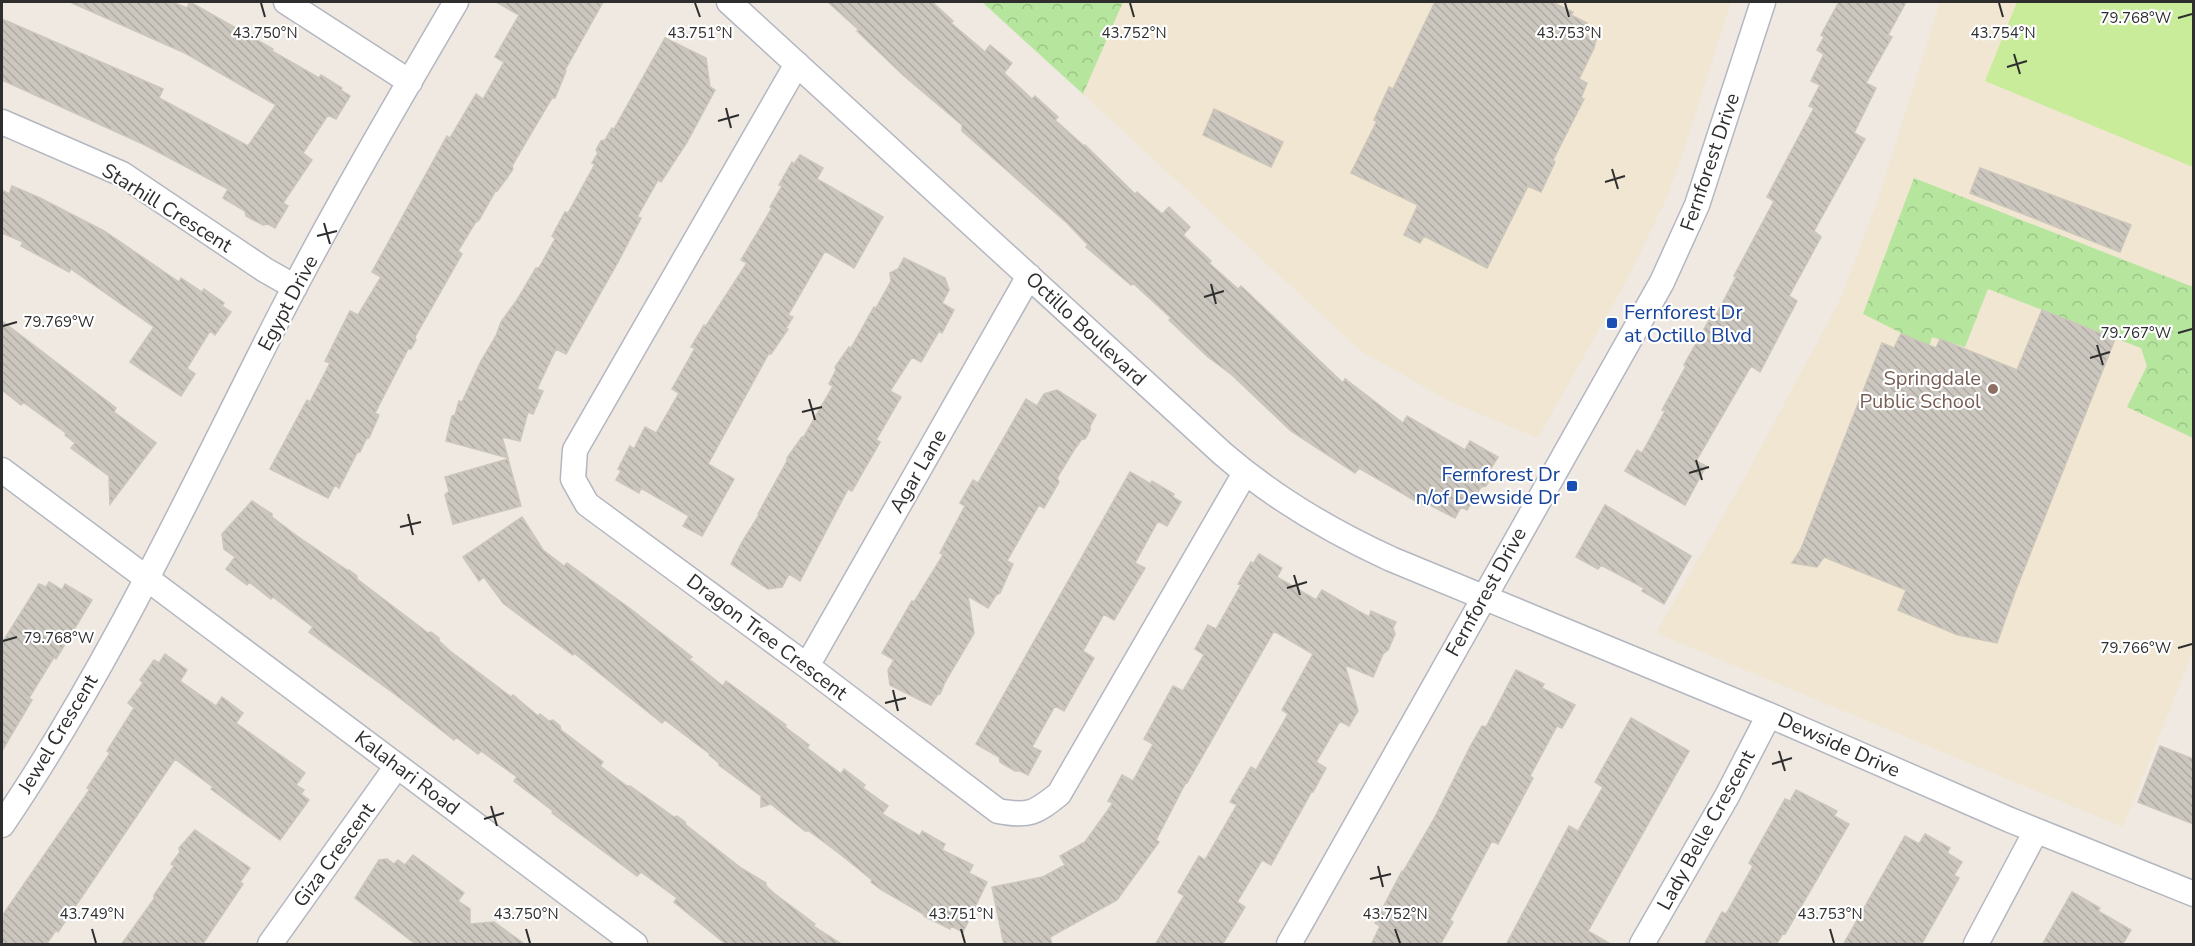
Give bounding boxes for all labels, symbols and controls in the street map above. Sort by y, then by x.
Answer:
text: 79.768°W [2101,8,2172,28]
text: 43.750°N [232,23,298,43]
text: 43.751°N [667,23,733,43]
text: 43.752°N [1101,23,1167,43]
text: 43.753°N [1536,23,1602,43]
text: 43.754°N [1970,23,2036,43]
street label: Fernforest Drive [1674,90,1746,234]
street label: Starhill Crescent [97,157,238,259]
street label: Egypt Drive [251,250,325,356]
street label: Octillo Boulevard [1020,266,1152,392]
place label: Fernforest Dr at Octillo Blvd [1624,299,1752,349]
text: 79.769°W [24,312,95,332]
marker: Fernforest Dr at Octillo Blvd [1605,316,1619,330]
text: 79.767°W [2101,323,2172,343]
place label: Springdale Public School [1860,365,1981,415]
marker: Springdale Public School [1986,382,2000,396]
street label: Agar Lane [883,424,953,518]
place label: Fernforest Dr n/of Dewside Dr [1416,461,1560,511]
marker: Fernforest Dr n/of Dewside Dr [1565,479,1579,493]
street label: Fernforest Drive [1439,522,1533,662]
street label: Dragon Tree Crescent [681,568,854,707]
text: 79.768°W [24,628,95,648]
text: 79.766°W [2101,638,2172,658]
street label: Jewel Crescent [11,669,105,799]
street label: Dewside Drive [1774,706,1904,784]
street label: Kalahari Road [349,725,465,821]
street label: Lady Belle Crescent [1651,744,1762,915]
street label: Giza Crescent [287,797,382,913]
text: 43.749°N [59,904,125,924]
text: 43.750°N [493,904,559,924]
text: 43.751°N [928,904,994,924]
text: 43.752°N [1362,904,1428,924]
text: 43.753°N [1797,904,1863,924]

